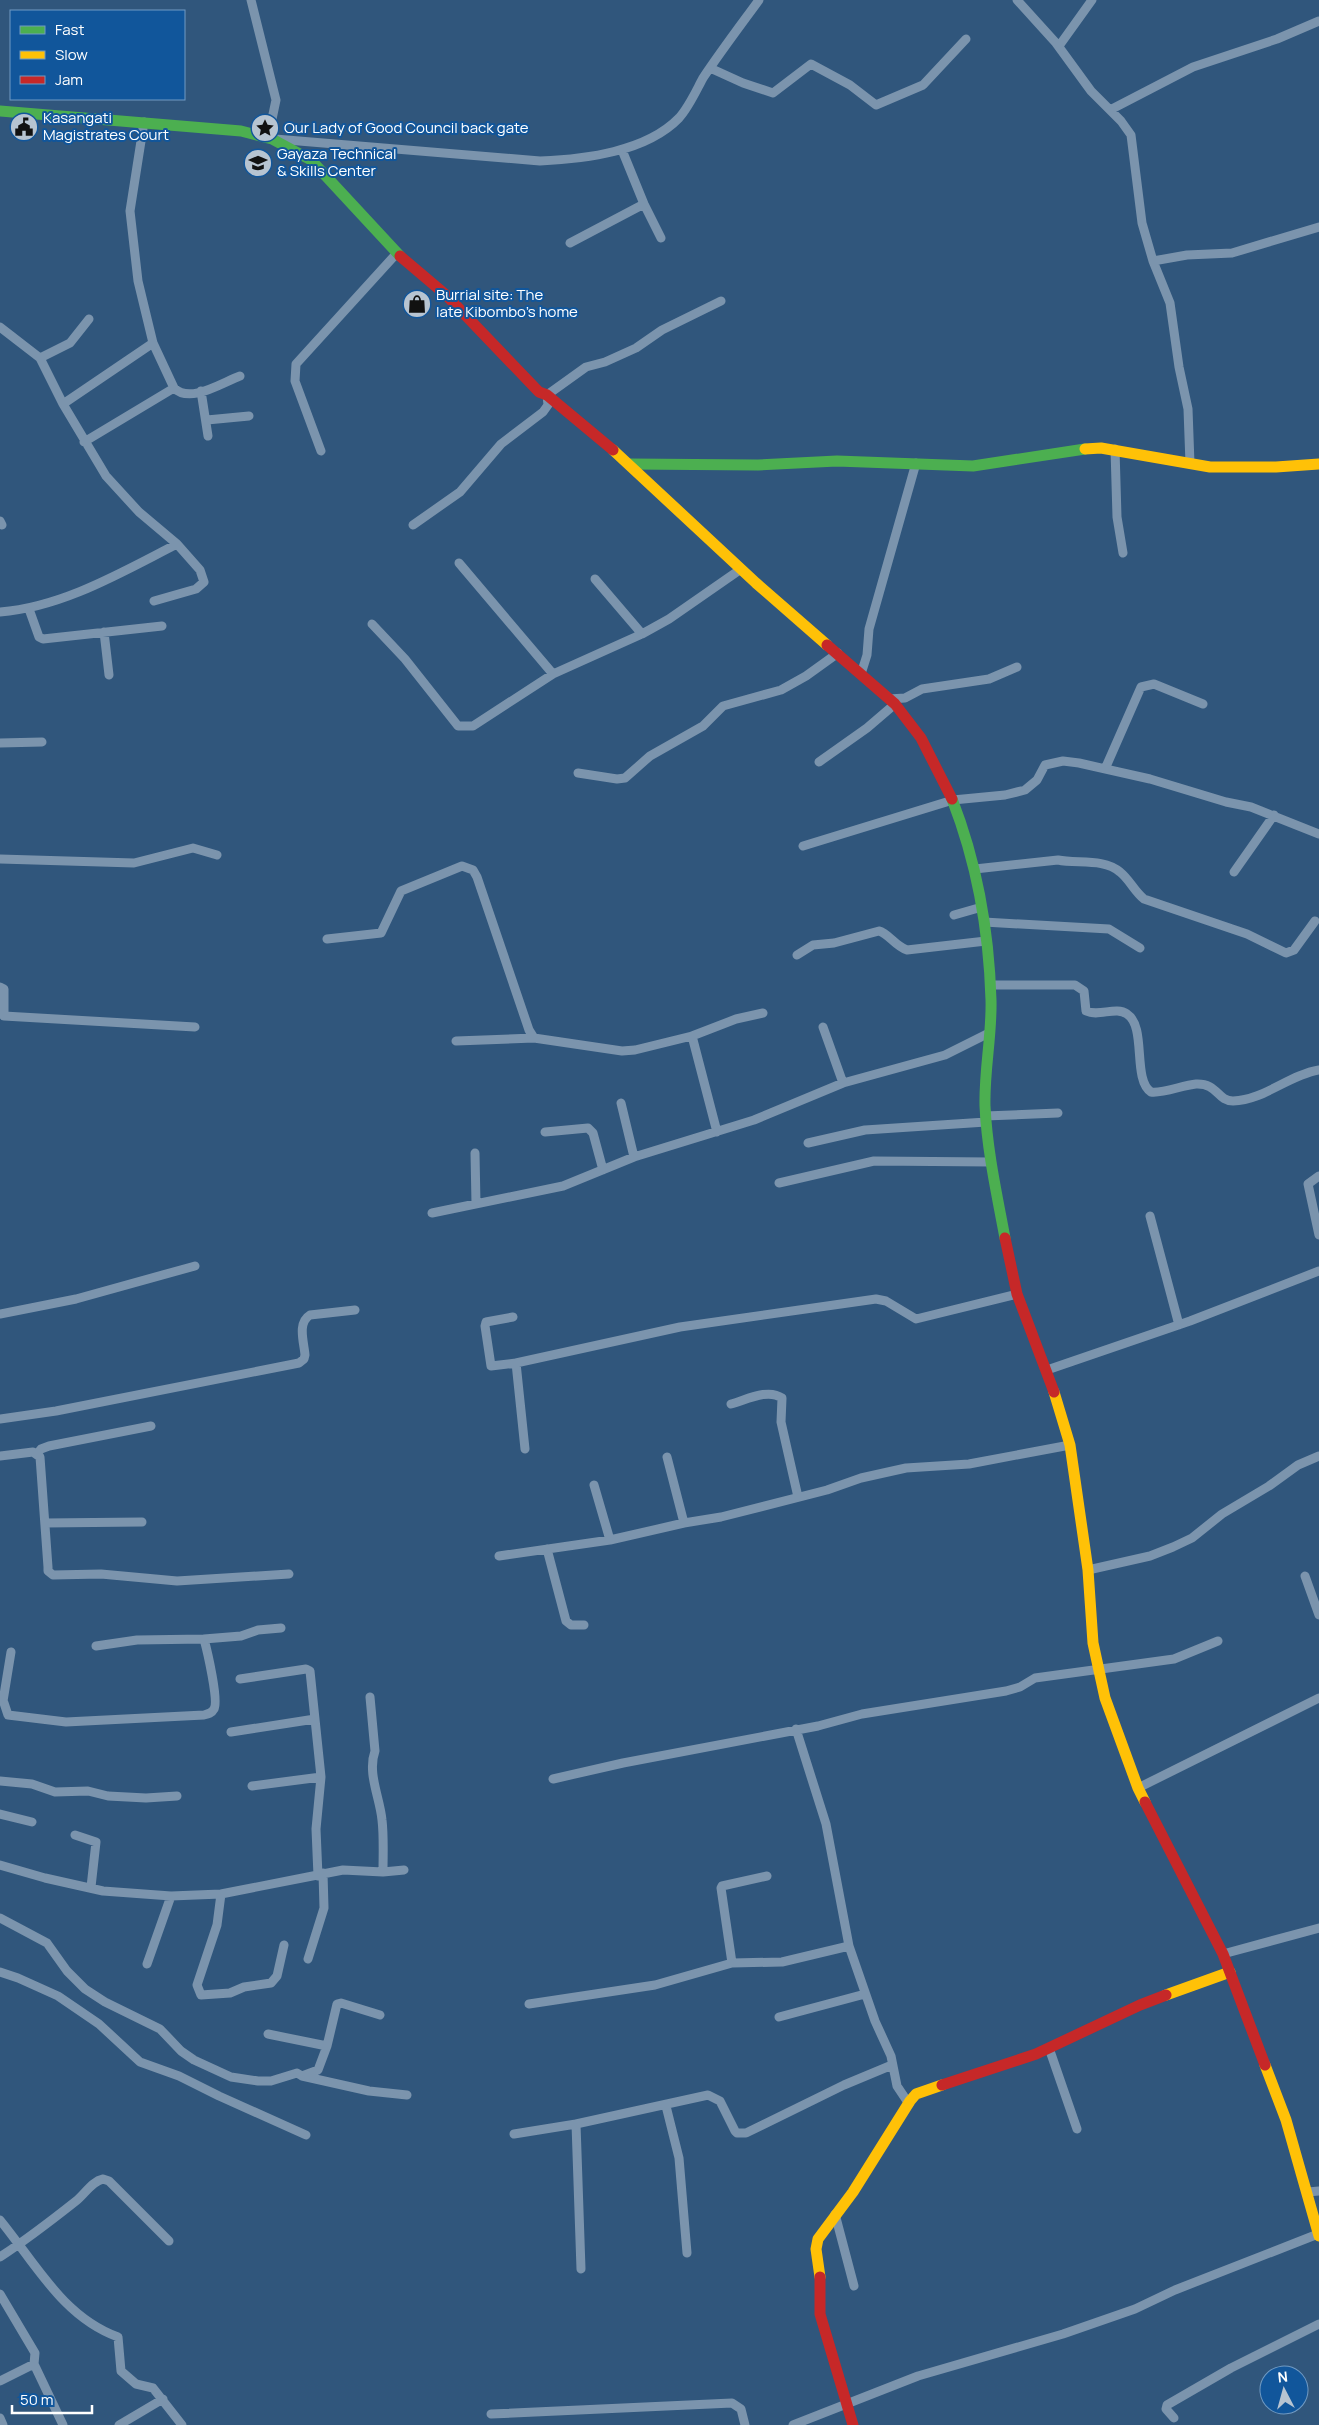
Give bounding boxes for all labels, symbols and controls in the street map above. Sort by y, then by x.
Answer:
legend [10,10,185,100]
text: Fast [55,19,84,40]
text: Slow [55,44,88,65]
text: Jam [55,69,83,90]
place label: Kasangati Magistrates Court [43,107,169,145]
public building icon: Kasangati Magistrates Court [9,112,39,142]
place icon: Our Lady of Good Council back gate [250,113,280,143]
place label: Our Lady of Good Council back gate [284,117,529,138]
place label: Gayaza Technical & Skills Center [277,143,396,181]
school or university icon: Gayaza Technical & Skills Center [243,148,273,178]
place label: Burrial site: The late Kibombo's home [436,284,578,322]
shop icon: Burrial site: The late Kibombo's home [402,289,432,319]
north arrow [1259,2365,1309,2415]
text: N [1277,2367,1289,2387]
scale bar [12,2382,92,2414]
text: 50 m [20,2389,54,2410]

